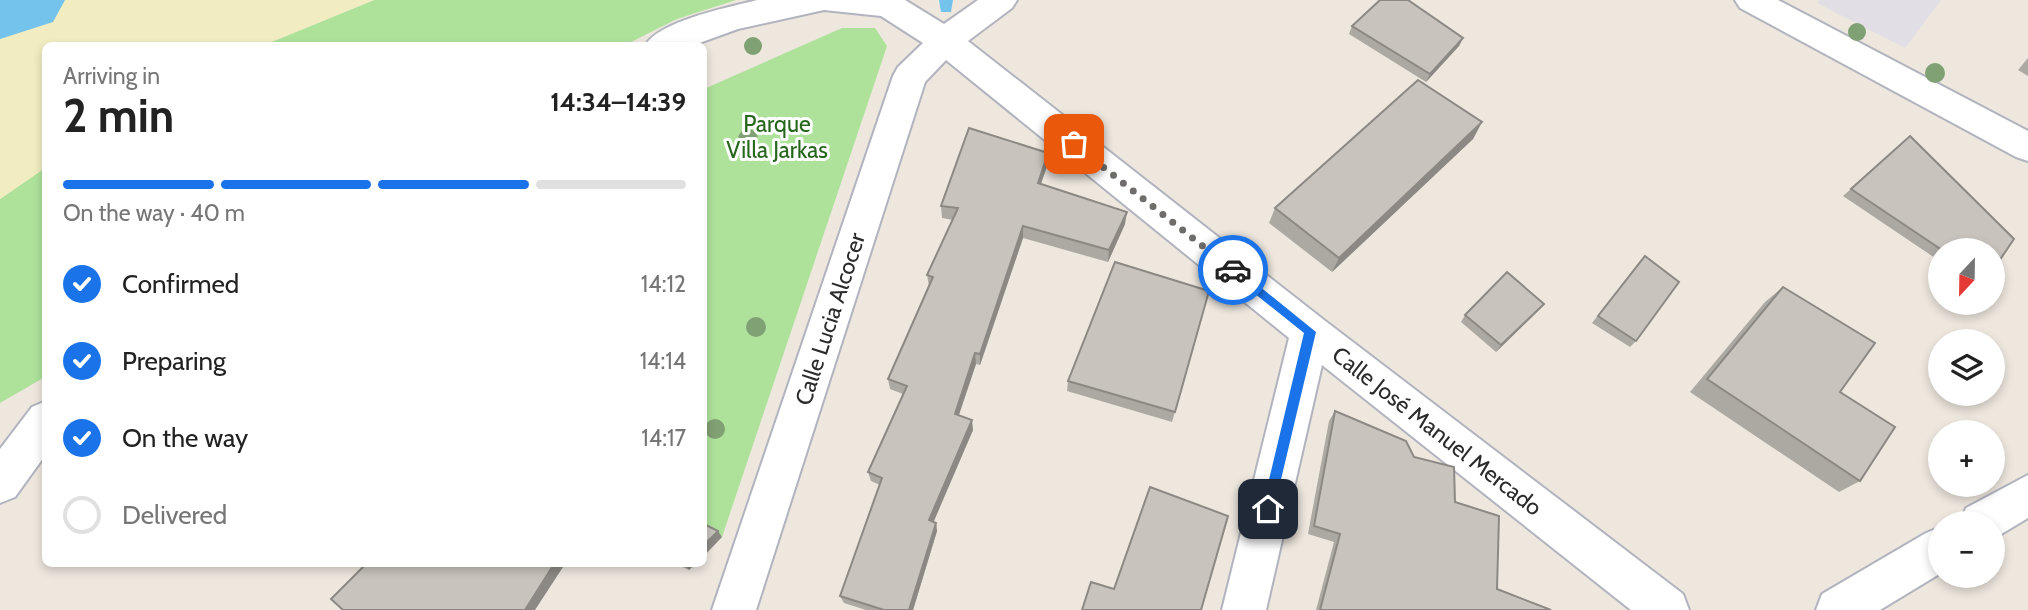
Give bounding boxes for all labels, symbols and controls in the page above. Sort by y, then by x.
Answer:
text: Arriving in [63,62,160,90]
text: 14:34–14:39 [550,86,686,118]
text: 2 min [63,88,174,144]
park label: Parque Villa Jarkas [726,110,828,164]
pin [1044,114,1104,174]
icon: bag [1055,125,1093,163]
text: On the way · 40 m [63,199,245,227]
street label: Calle Lucia Alcocer [789,229,871,409]
courier [1198,235,1268,305]
north arrow [1928,238,2006,315]
map controls [1928,238,2005,588]
icon: car [1214,251,1252,289]
icon: check [63,265,101,303]
text: Confirmed [122,268,239,300]
text: 14:12 [641,270,686,298]
button: layers [1928,329,2005,406]
street label: Calle José Manuel Mercado [1327,340,1547,522]
icon: check [63,342,101,380]
text: Preparing [122,345,226,377]
text: 14:14 [640,347,686,375]
icon: check [63,419,101,457]
button: + [1928,420,2005,497]
text: On the way [122,422,248,454]
text: 14:17 [641,424,686,452]
pin [1238,479,1298,539]
icon: home [1249,490,1287,528]
text: Delivered [122,499,227,531]
button: − [1928,511,2005,588]

